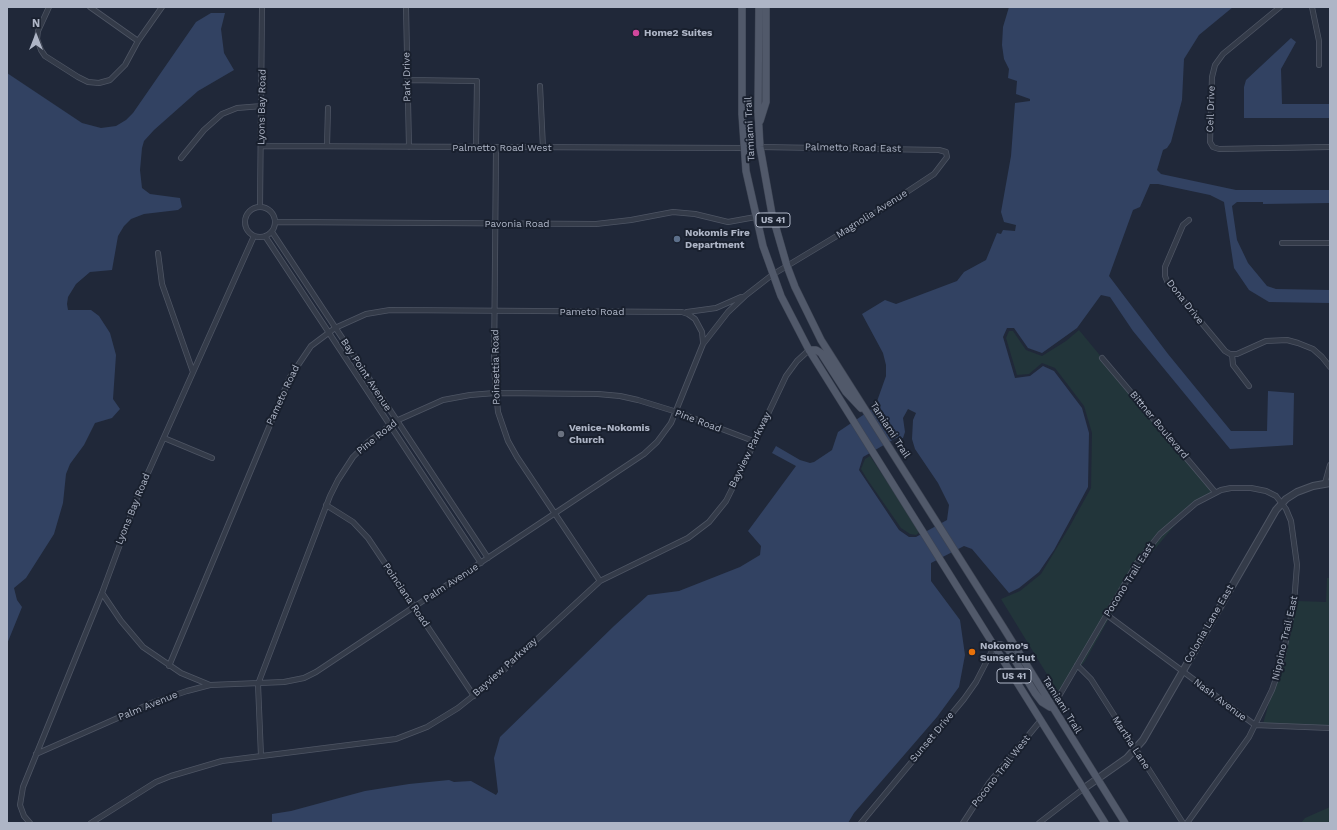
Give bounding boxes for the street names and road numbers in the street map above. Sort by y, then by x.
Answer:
street label: Park Drive [401,52,413,102]
street label: Lyons Bay Road [255,69,269,145]
street label: Ceil Drive [1204,85,1218,133]
street label: Tamiami Trail [742,96,758,162]
street label: Palmetto Road East [805,141,901,155]
street label: Palmetto Road West [452,142,552,154]
street label: Magnolia Avenue [834,187,910,241]
road number: US 41 [756,213,790,227]
street label: Pavonia Road [484,218,550,230]
street label: Dona Drive [1164,277,1206,327]
street label: Pameto Road [560,306,624,318]
street label: Poinsettia Road [489,329,503,405]
street label: Bay Point Avenue [338,336,394,414]
street label: Pameto Road [264,363,302,427]
street label: Bittner Boulevard [1127,389,1191,461]
street label: Tamiami Trail [867,400,913,460]
street label: Pine Road [673,407,723,435]
street label: Bayview Parkway [726,410,774,490]
street label: Pine Road [354,417,400,457]
street label: Lyons Bay Road [113,472,153,546]
street label: Pocono Trail East [1101,541,1157,619]
street label: Poinciana Road [380,561,432,629]
street label: Palm Avenue [421,561,481,605]
street label: Colonia Lane East [1182,583,1236,665]
street label: Nippino Trail East [1269,595,1301,681]
street label: Bayview Parkway [470,635,540,699]
road number: US 41 [997,669,1031,683]
street label: Tamiami Trail [1040,674,1084,736]
street label: Nash Avenue [1191,676,1249,724]
street label: Palm Avenue [116,689,180,723]
street label: Sunset Drive [907,709,957,765]
street label: Martha Lane [1109,714,1153,772]
street label: Pocono Trail West [969,733,1033,809]

